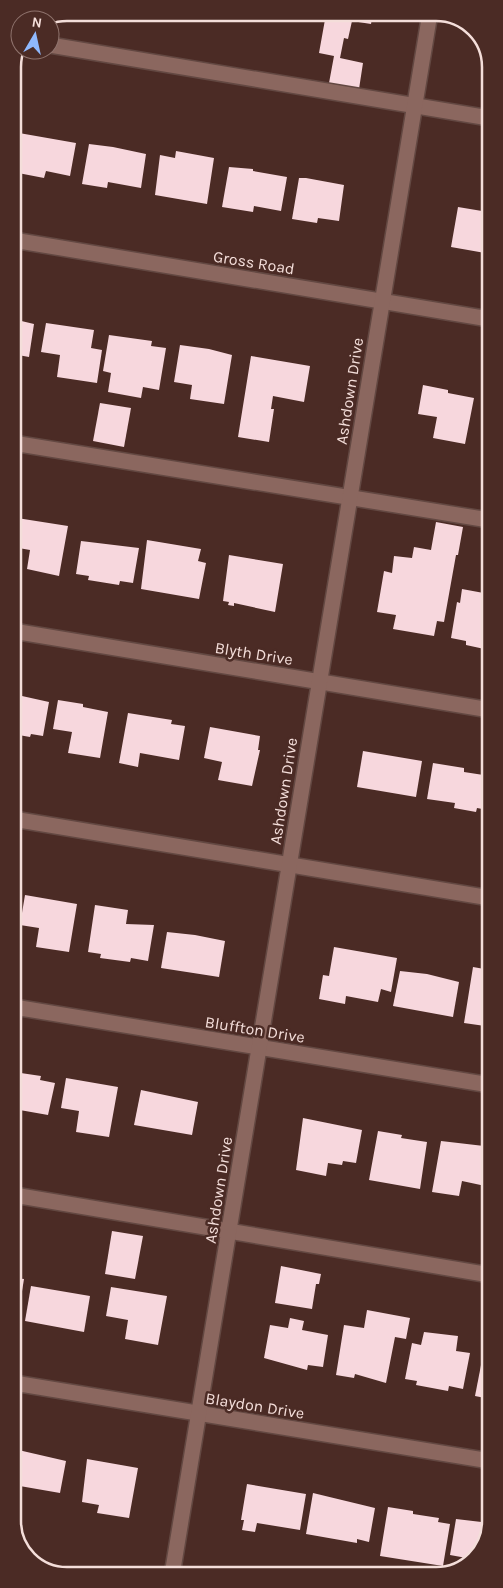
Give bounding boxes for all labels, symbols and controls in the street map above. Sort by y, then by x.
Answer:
north arrow [10,10,60,60]
text: N [31,13,43,32]
street label: Gross Road [212,247,296,278]
street label: Ashdown Drive [332,336,367,446]
street label: Blyth Drive [214,638,294,669]
street label: Ashdown Drive [266,736,301,846]
street label: Bluffton Drive [204,1012,306,1047]
street label: Ashdown Drive [201,1135,236,1245]
street label: Blaydon Drive [204,1388,306,1423]

